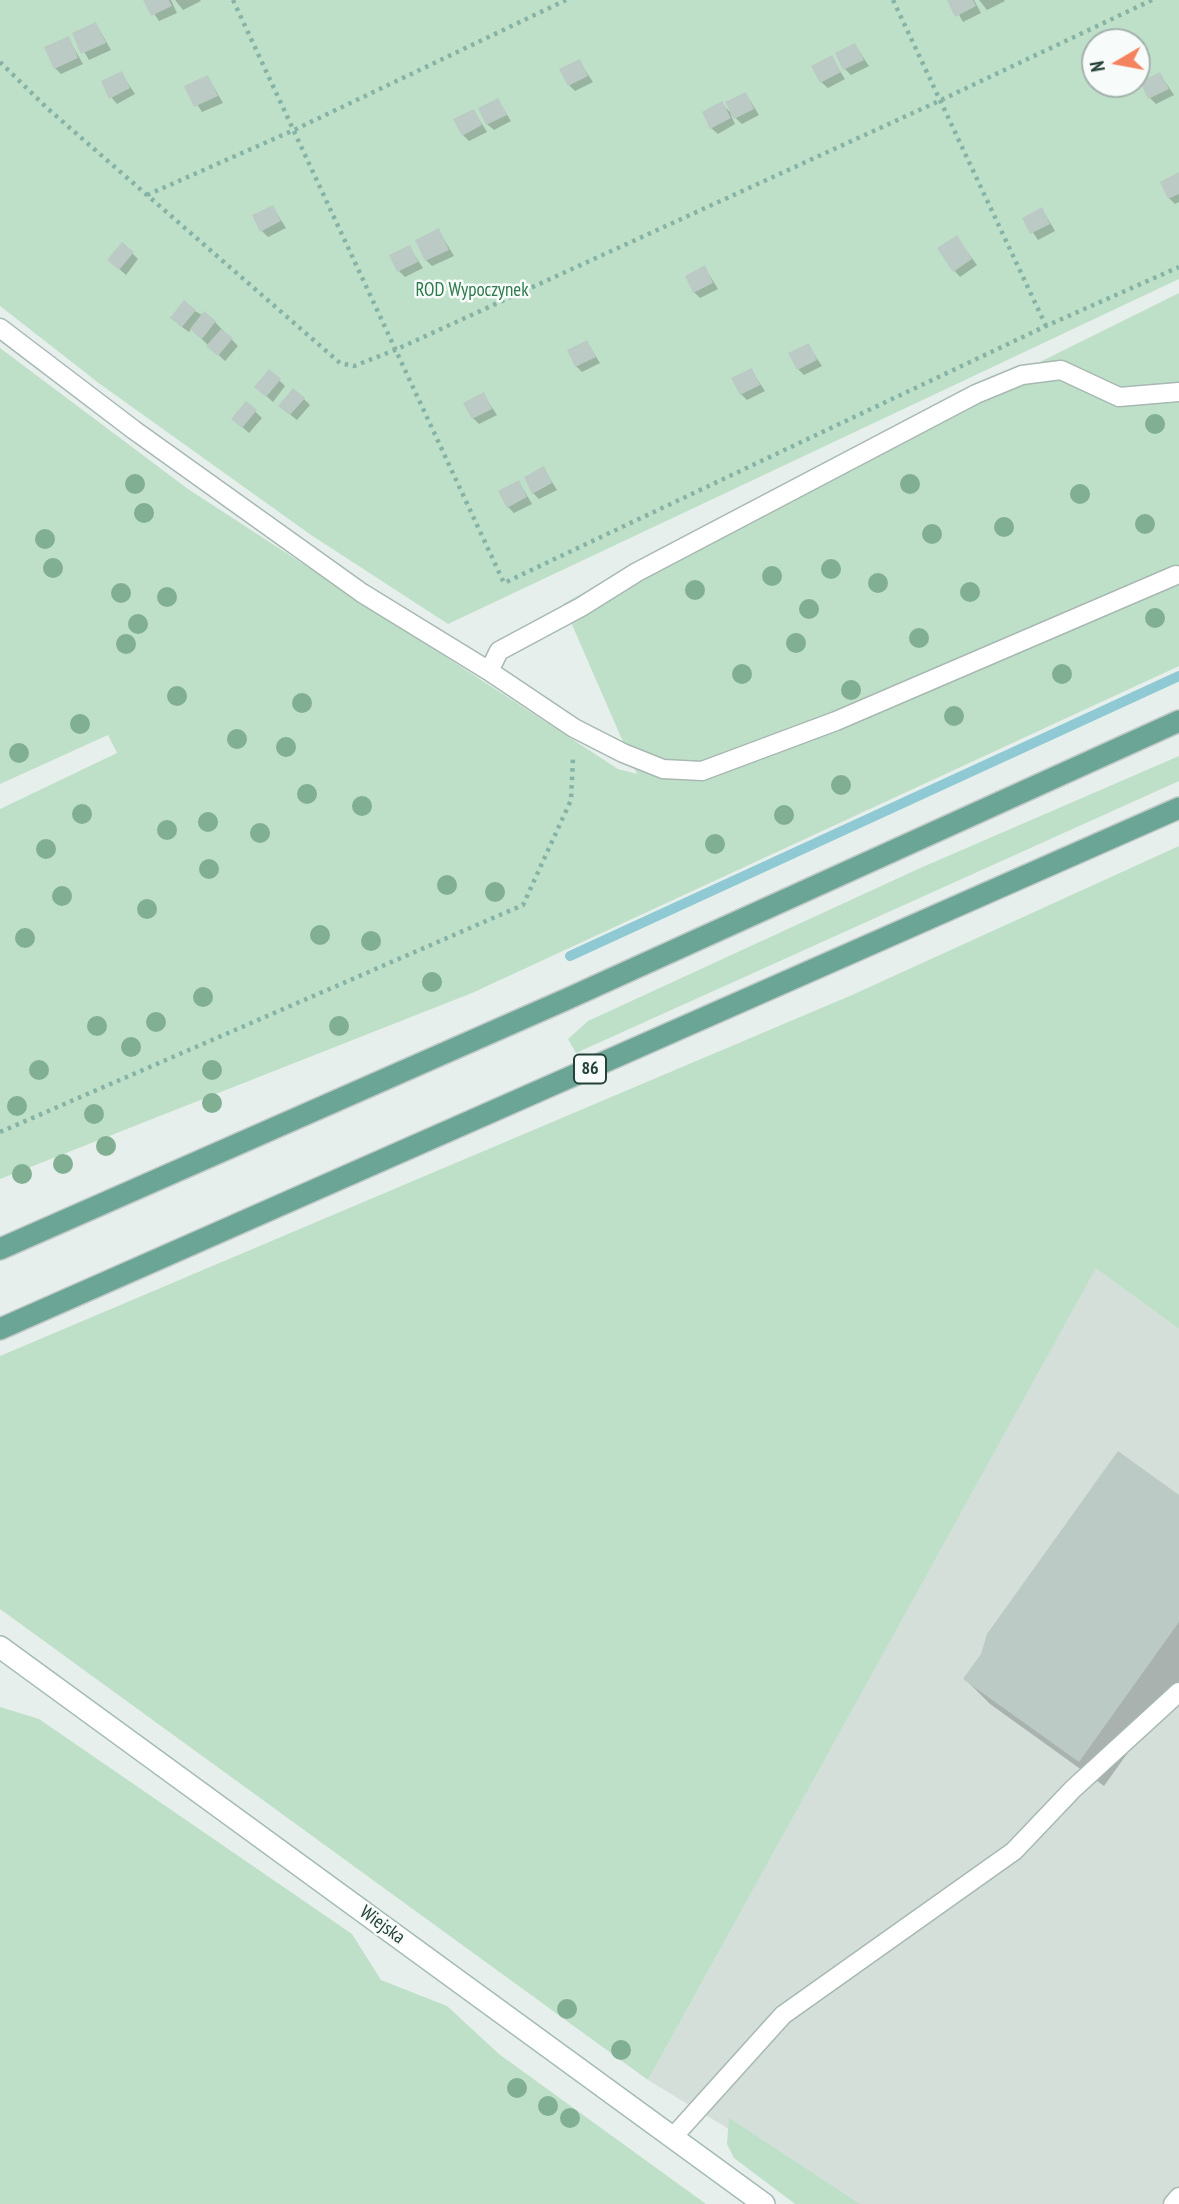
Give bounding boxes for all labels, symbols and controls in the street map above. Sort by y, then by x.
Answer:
north arrow [1081,28,1151,98]
text: N [1085,59,1110,73]
park label: ROD Wypoczynek [415,280,529,302]
road number: 86 [574,1054,606,1084]
street label: Wiejska [355,1901,409,1949]

